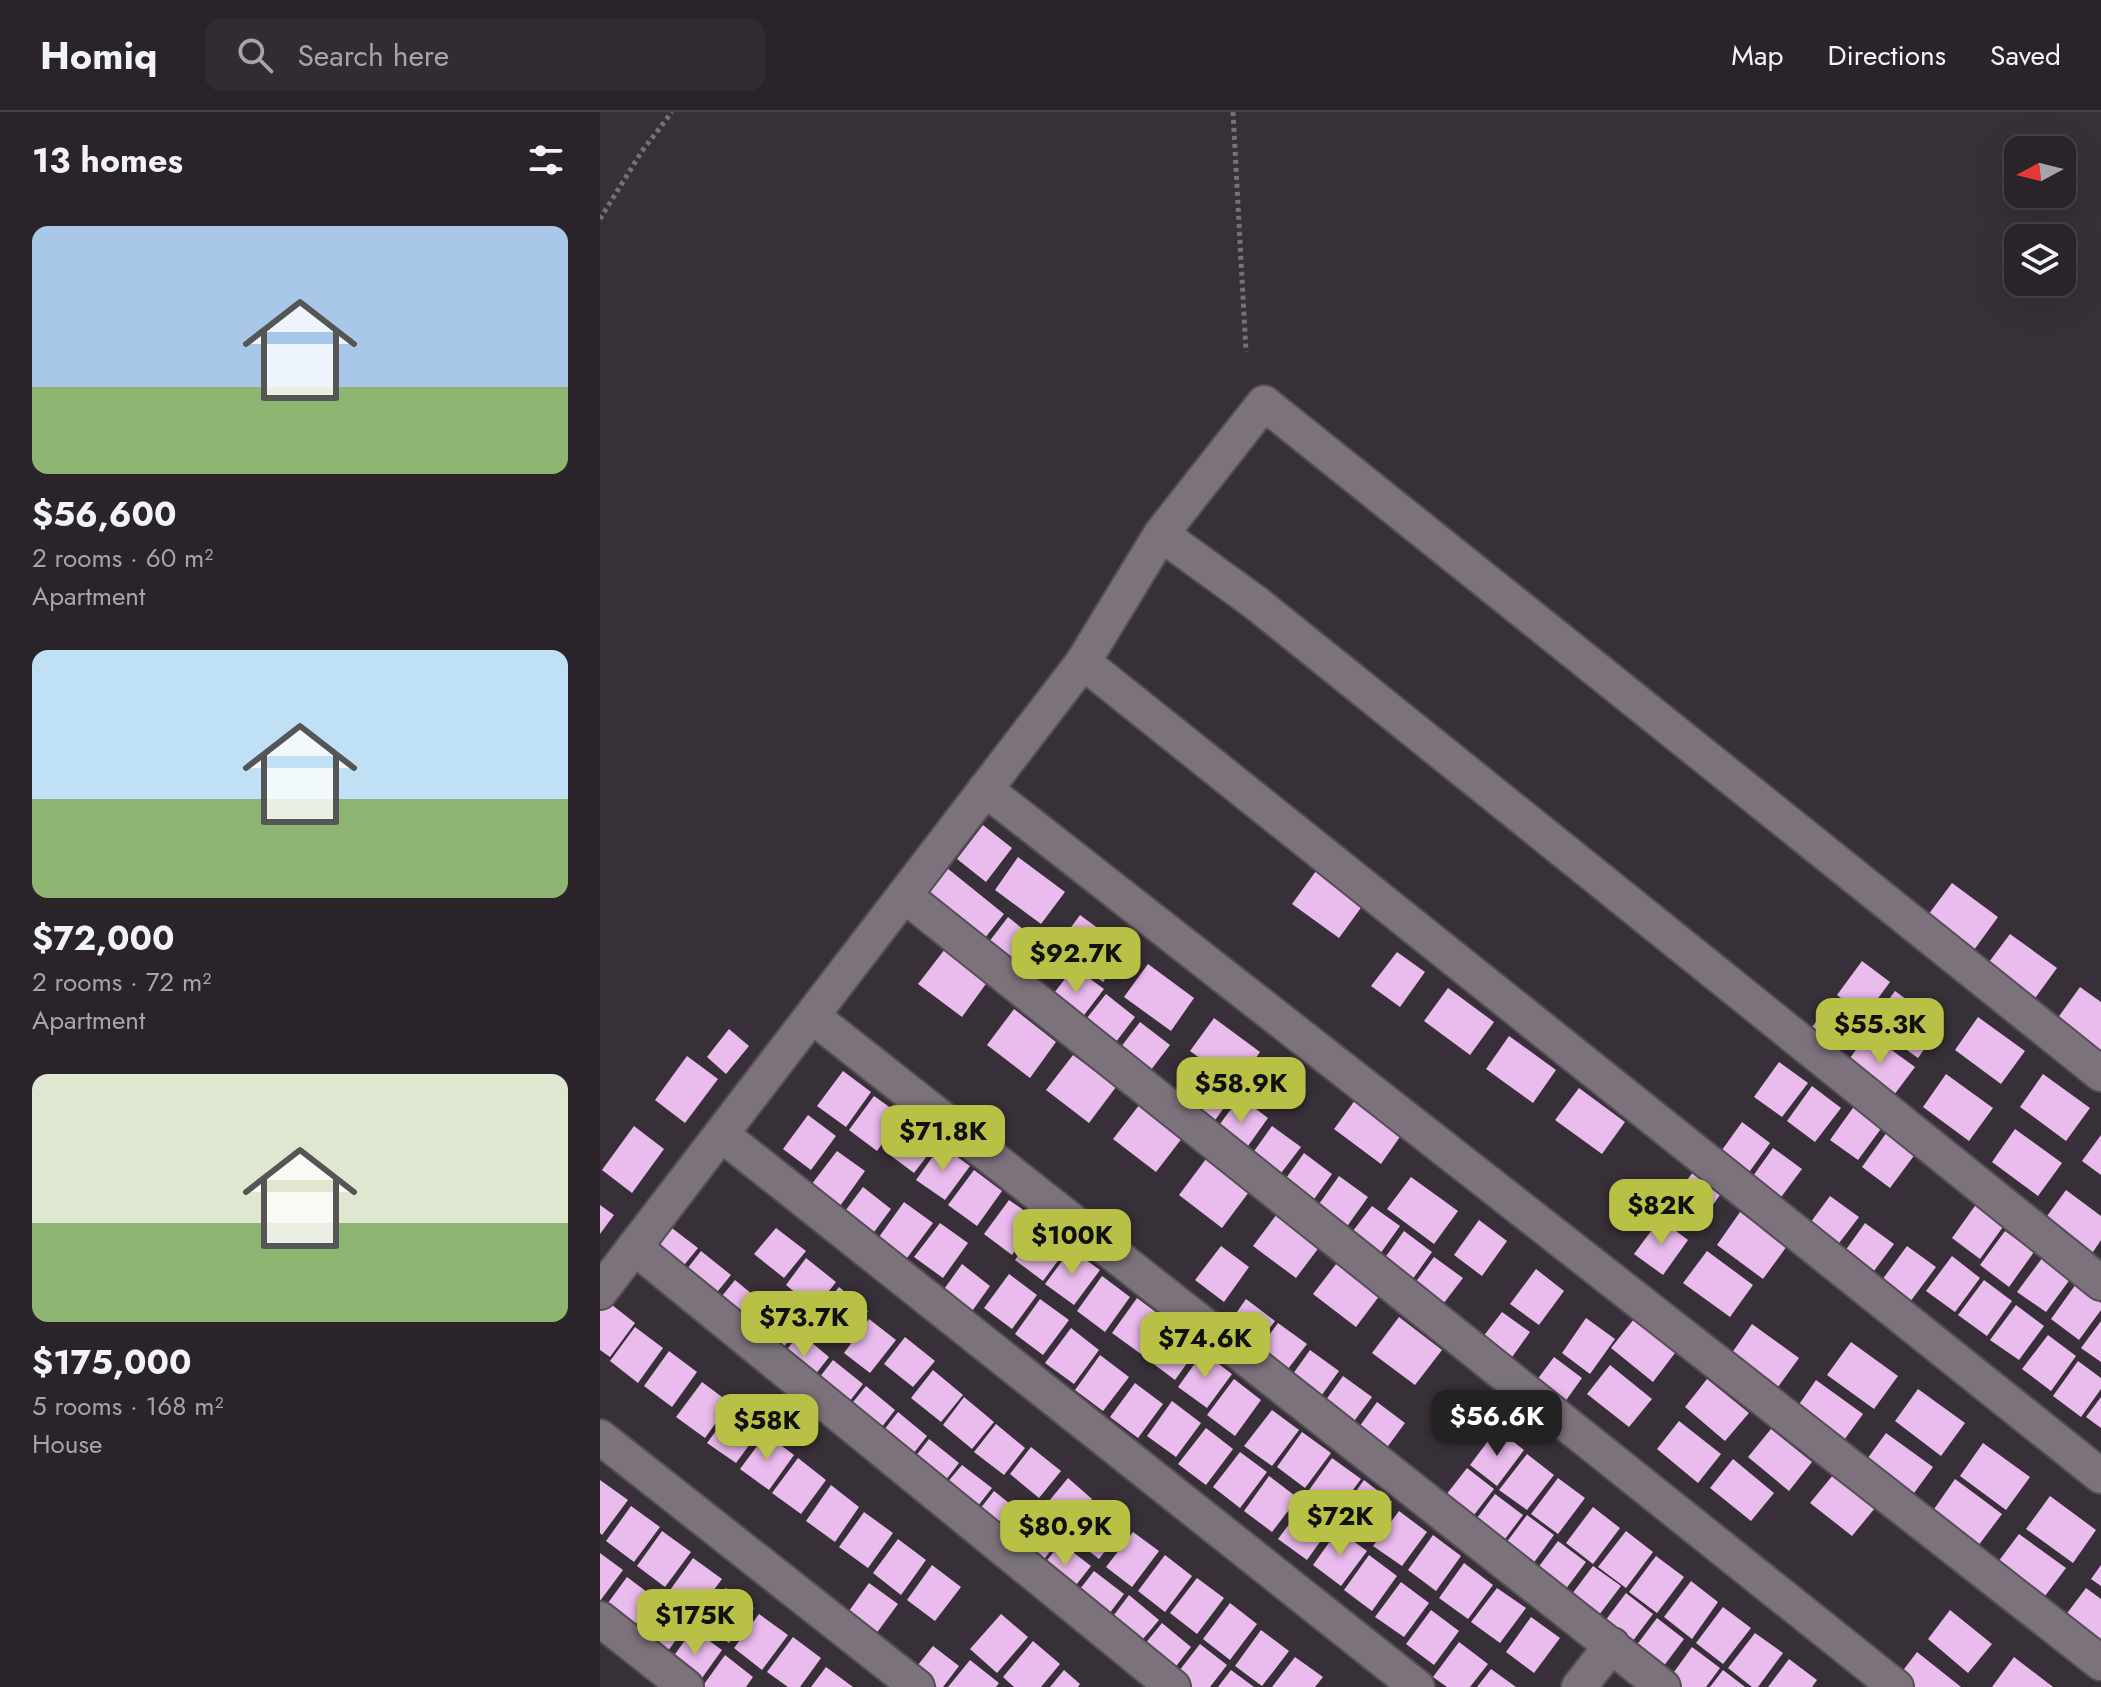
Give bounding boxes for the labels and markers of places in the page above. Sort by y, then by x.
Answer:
pin: $92.7K [1011,927,1141,995]
pin: $55.3K [1815,998,1945,1066]
pin: $58.9K [1176,1057,1306,1125]
pin: $71.8K [878,1105,1008,1173]
pin: $82K [1614,1179,1708,1247]
pin: $100K [1016,1209,1128,1277]
pin: $73.7K [739,1291,869,1359]
pin: $74.6K [1140,1312,1270,1380]
pin: $56.6K [1432,1390,1562,1458]
pin: $58K [720,1394,814,1462]
pin: $72K [1293,1490,1387,1558]
pin: $80.9K [1000,1500,1130,1568]
pin: $175K [639,1589,751,1657]

